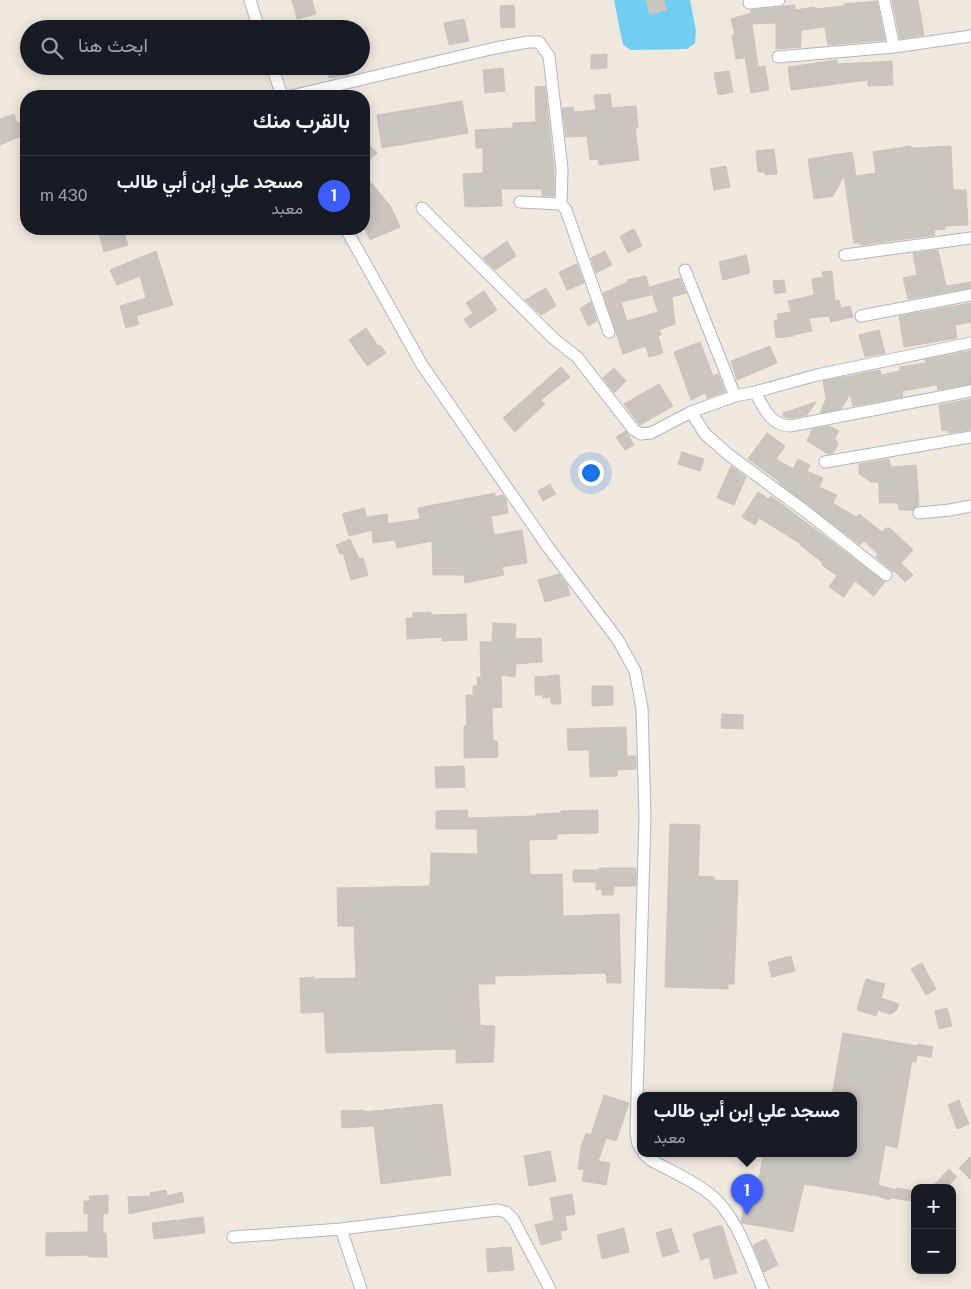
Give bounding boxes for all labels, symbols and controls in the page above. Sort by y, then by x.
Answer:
search box [20,20,370,75]
icon: search [38,34,66,62]
text: ابحث هنا [78,34,148,56]
text: بالقرب منك [253,108,350,133]
text: مسجد علي إبن أبي طالب [117,170,303,192]
text: 430 m [40,186,88,205]
text: 1 [331,186,337,205]
text: معبد [271,199,303,218]
your location [578,460,604,486]
popup [637,1092,857,1157]
text: مسجد علي إبن أبي طالب [654,1099,840,1121]
text: معبد [654,1128,686,1147]
pin: 1 [731,1174,763,1215]
map controls [911,1184,956,1274]
button: + [911,1184,956,1229]
button: − [911,1229,956,1274]

